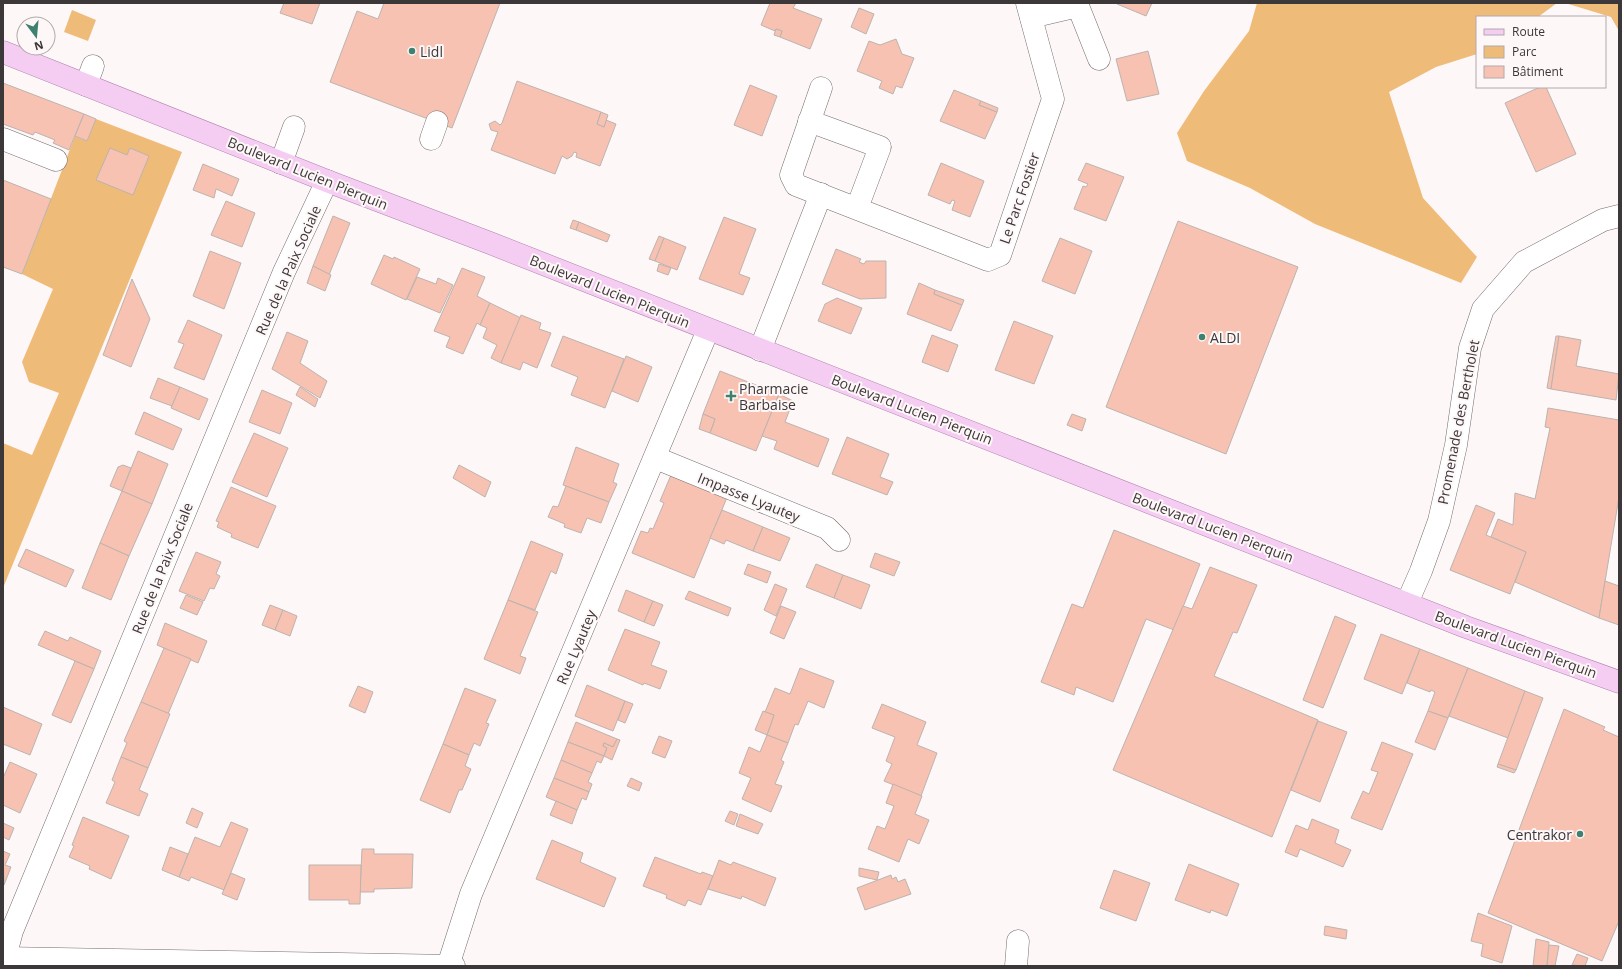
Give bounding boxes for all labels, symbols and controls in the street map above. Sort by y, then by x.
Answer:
north arrow [16,16,56,56]
legend [1476,16,1606,88]
text: Route [1512,23,1545,40]
text: N [33,38,45,55]
place label: Lidl [420,42,443,61]
text: Parc [1512,43,1537,60]
marker: Lidl [407,46,417,56]
text: Bâtiment [1512,63,1563,80]
street label: Boulevard Lucien Pierquin [225,132,391,214]
street label: Le Parc Fostier [994,149,1044,246]
street label: Rue de la Paix Sociale [251,202,325,338]
street label: Boulevard Lucien Pierquin [527,250,693,332]
place label: ALDI [1210,328,1240,347]
marker: ALDI [1197,332,1207,342]
street label: Promenade des Bertholet [1433,338,1483,506]
street label: Boulevard Lucien Pierquin [829,369,995,449]
place label: Pharmacie Barbaise [739,379,808,414]
marker: Pharmacie Barbaise [726,391,736,401]
street label: Impasse Lyautey [695,468,804,527]
street label: Boulevard Lucien Pierquin [1130,487,1296,567]
street label: Rue de la Paix Sociale [127,499,197,636]
street label: Rue Lyautey [552,606,601,687]
street label: Boulevard Lucien Pierquin [1432,606,1600,682]
place label: Centrakor [1507,825,1572,844]
marker: Centrakor [1575,829,1585,839]

